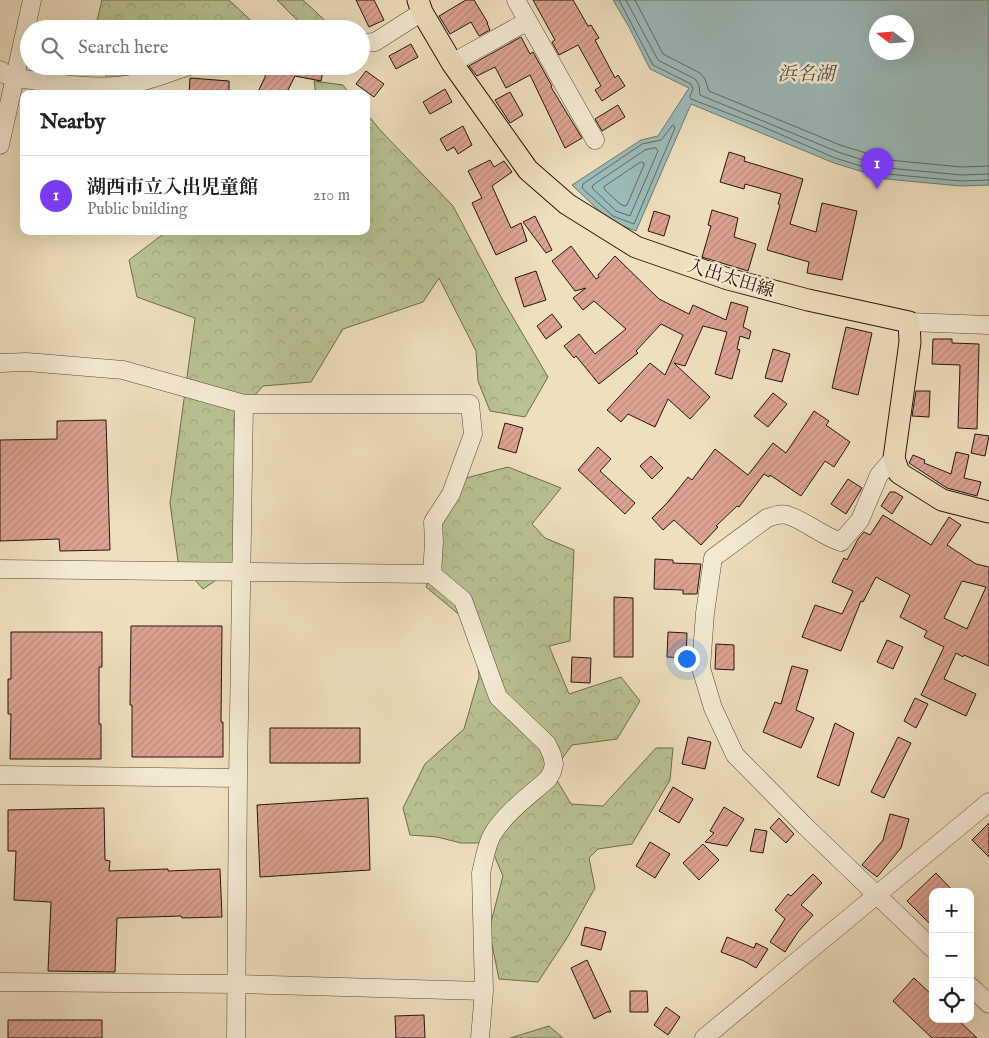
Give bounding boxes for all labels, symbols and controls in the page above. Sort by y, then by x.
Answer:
north arrow [869,15,914,60]
search box [20,20,370,75]
icon: search [38,34,66,62]
text: Search here [78,36,169,60]
water label: 浜名湖 [777,63,837,87]
text: Nearby [40,109,105,136]
pin: 1 [861,148,893,189]
text: 湖西市立入出児童館 [87,176,258,200]
text: 1 [53,186,59,206]
text: 210 m [313,186,350,206]
text: Public building [87,200,187,220]
street label: 入出太田線 [684,255,777,304]
your location [674,646,700,672]
map controls [929,888,974,1023]
button: + [929,888,974,933]
button: − [929,933,974,978]
button: locate [929,978,974,1023]

